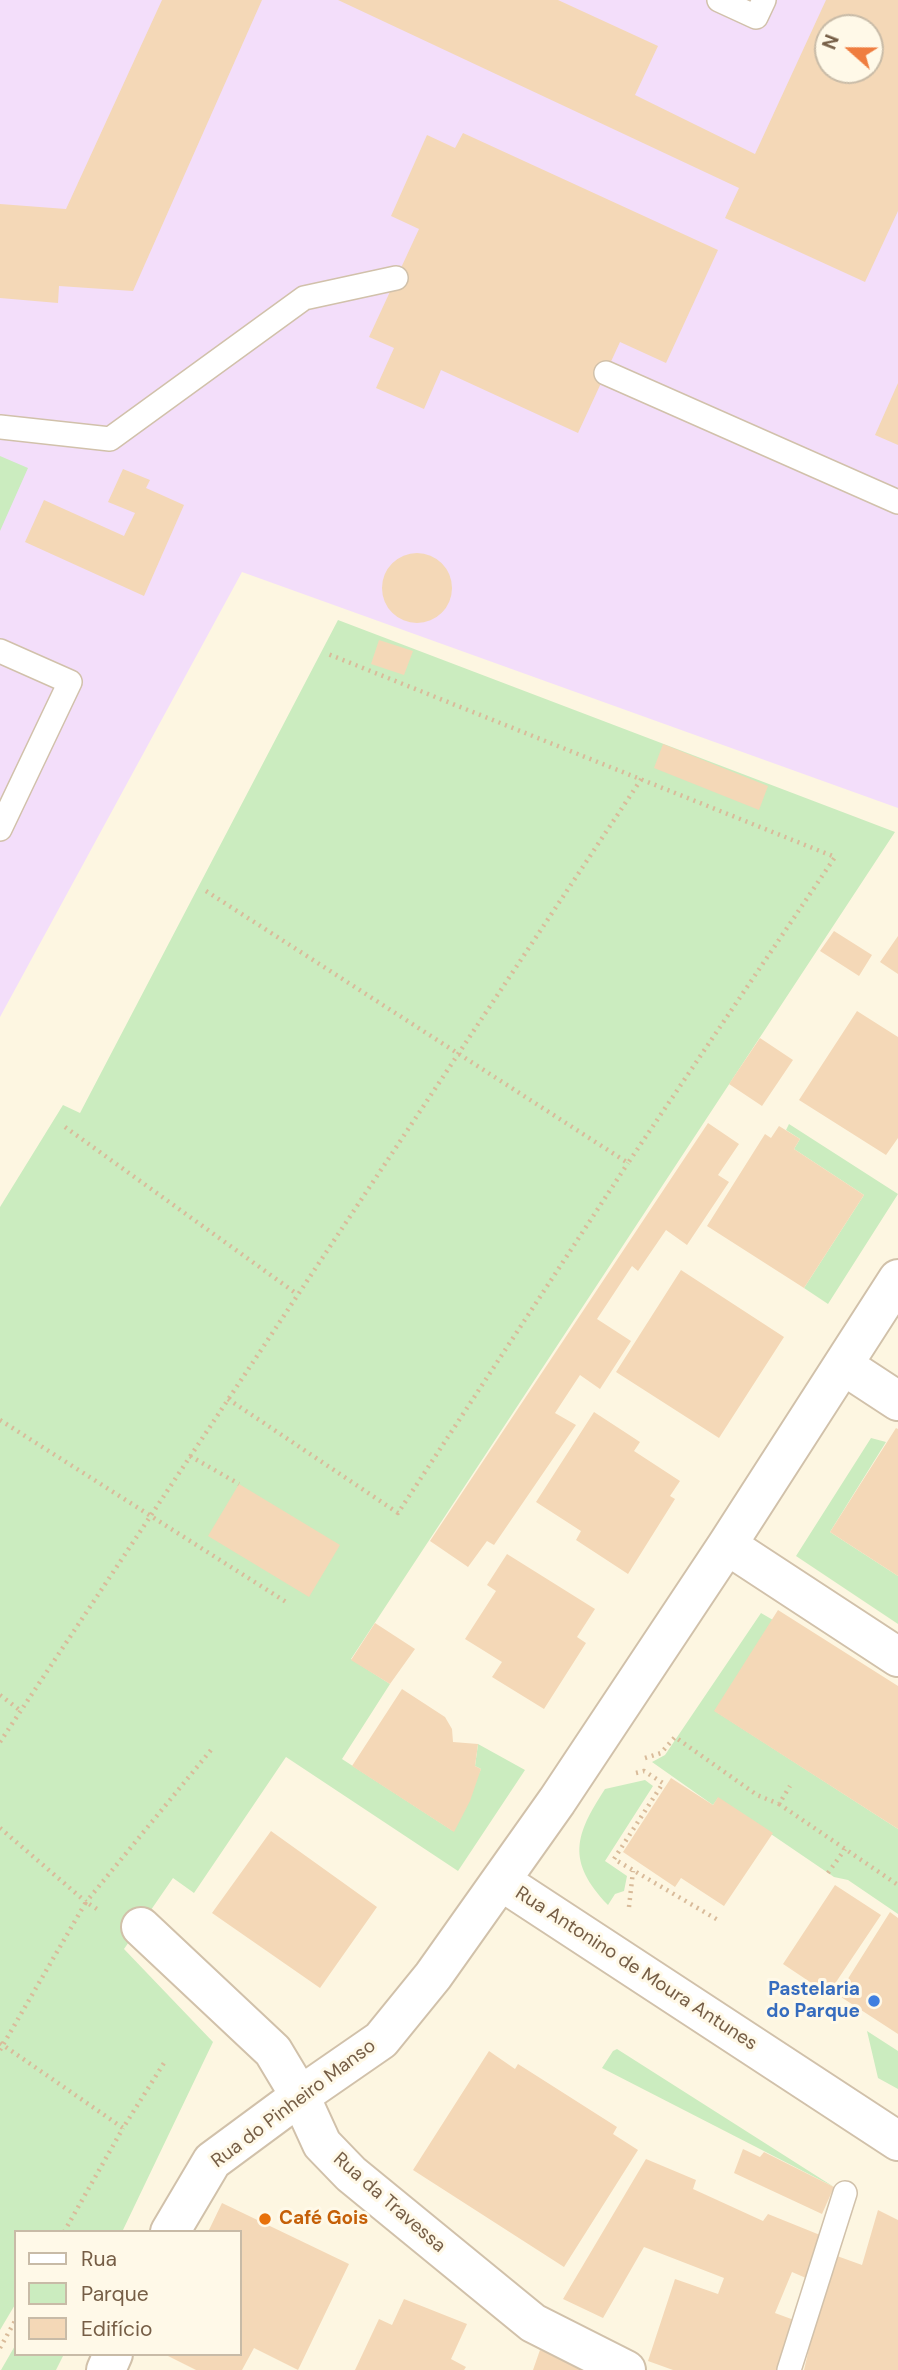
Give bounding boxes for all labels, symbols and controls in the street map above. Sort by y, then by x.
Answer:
north arrow [814,14,884,84]
text: N [817,31,845,53]
street label: Rua Antonino de Moura Antunes [511,1882,761,2056]
place label: Pastelaria do Parque [766,1979,860,2023]
marker: Pastelaria do Parque [866,1993,882,2009]
street label: Rua do Pinheiro Manso [207,2035,381,2173]
street label: Rua da Travessa [328,2148,450,2258]
place label: Café Gois [279,2208,368,2230]
marker: Café Gois [257,2211,273,2227]
legend [14,2230,242,2356]
text: Rua [81,2245,117,2273]
text: Parque [81,2280,149,2308]
text: Edifício [81,2315,152,2343]

